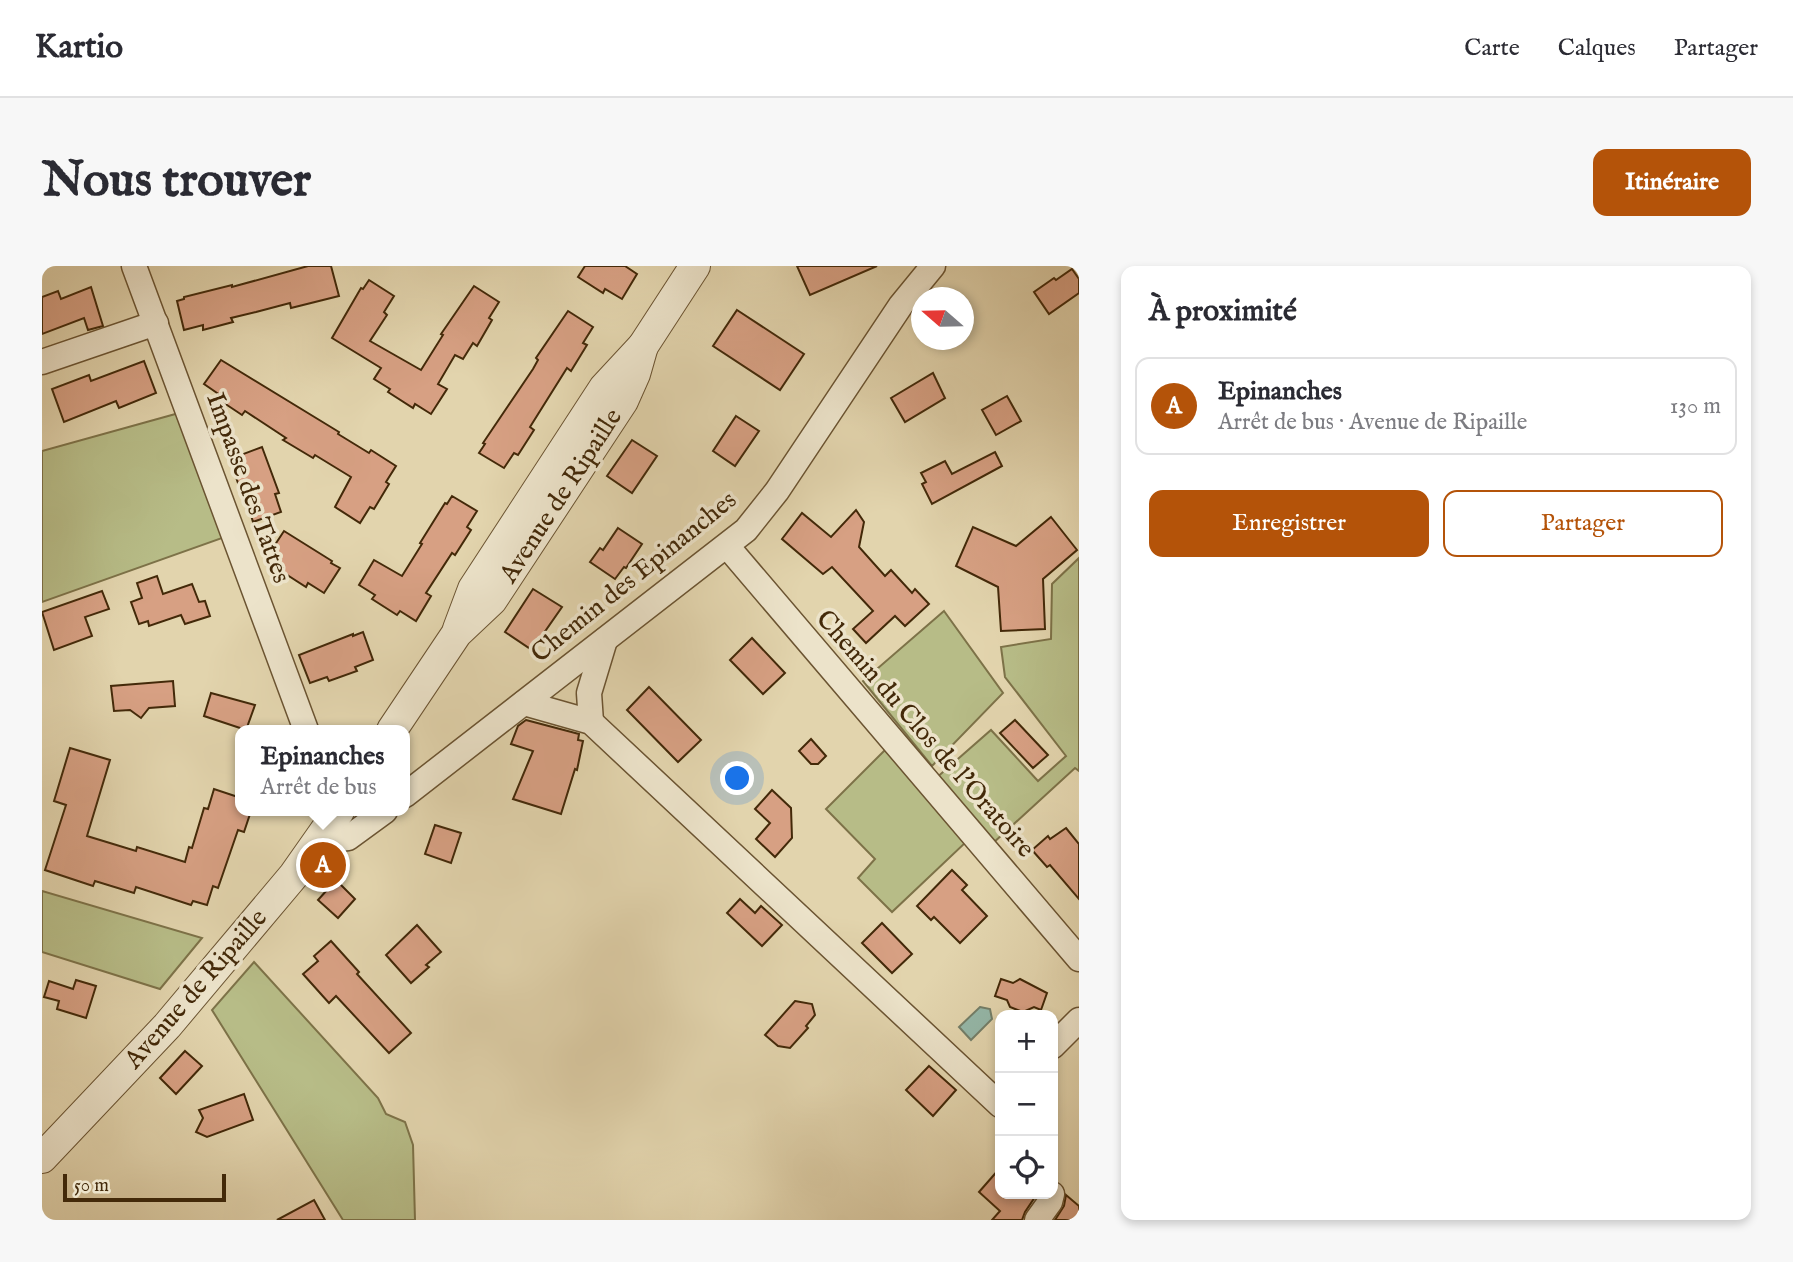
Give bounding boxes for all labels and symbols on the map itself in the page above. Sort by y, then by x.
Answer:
north arrow [911,287,974,350]
street label: Impasse des Tattes [198,388,298,588]
street label: Avenue de Ripaille [492,402,630,590]
street label: Chemin des Epinanches [524,484,744,670]
street label: Chemin du Clos de l'Oratoire [808,603,1042,865]
your location [720,761,754,795]
pin: A [300,839,346,891]
street label: Avenue de Ripaille [117,902,275,1077]
scale bar [63,1171,226,1203]

